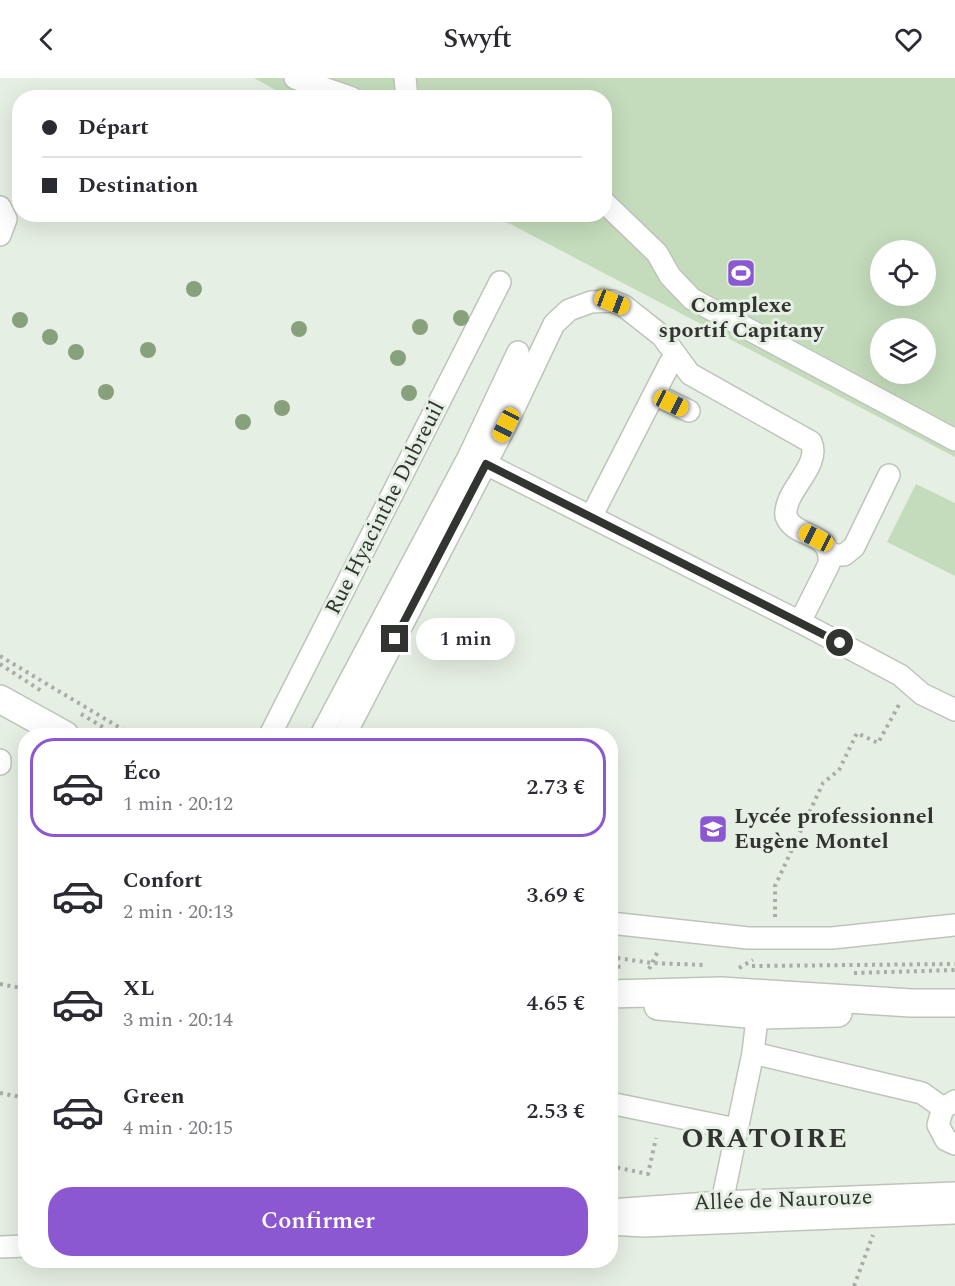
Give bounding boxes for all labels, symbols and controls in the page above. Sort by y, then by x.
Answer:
text: Swyft [443,18,512,60]
icon: back [30,23,63,56]
icon: heart [892,23,925,56]
text: Départ [78,111,149,144]
text: Destination [78,169,198,202]
map controls [870,240,936,384]
button: locate [870,240,936,306]
sports icon: Complexe sportif Capitany [725,257,757,289]
car [592,287,632,317]
place label: Complexe sportif Capitany [659,289,825,347]
button: layers [870,318,936,384]
car [651,387,691,419]
street label: Rue Hyacinthe Dubreuil [317,395,453,621]
car [490,405,522,445]
car [796,522,836,554]
callout: 1 min [416,618,515,660]
text: 1 min [440,624,491,654]
route end [381,625,408,652]
route start [826,629,853,656]
text: Éco [123,756,161,789]
icon: car [51,761,105,815]
text: 2.73 € [527,771,585,804]
text: 1 min · 20:12 [123,789,233,819]
place label: Lycée professionnel Eugène Montel [734,800,934,858]
school or university icon: Lycée professionnel Eugène Montel [697,813,729,845]
text: Confort [123,864,202,897]
icon: car [51,869,105,923]
text: 3.69 € [527,879,585,912]
text: 2 min · 20:13 [123,897,233,927]
text: XL [123,972,154,1005]
icon: car [51,977,105,1031]
text: 4.65 € [527,987,585,1020]
text: 3 min · 20:14 [123,1005,233,1035]
text: Green [123,1080,185,1113]
icon: car [51,1085,105,1139]
text: 2.53 € [527,1095,585,1128]
text: 4 min · 20:15 [123,1113,233,1143]
district label: ORATOIRE [681,1117,849,1160]
street label: Allée de Naurouze [693,1180,873,1220]
button: Confirmer [48,1187,588,1256]

